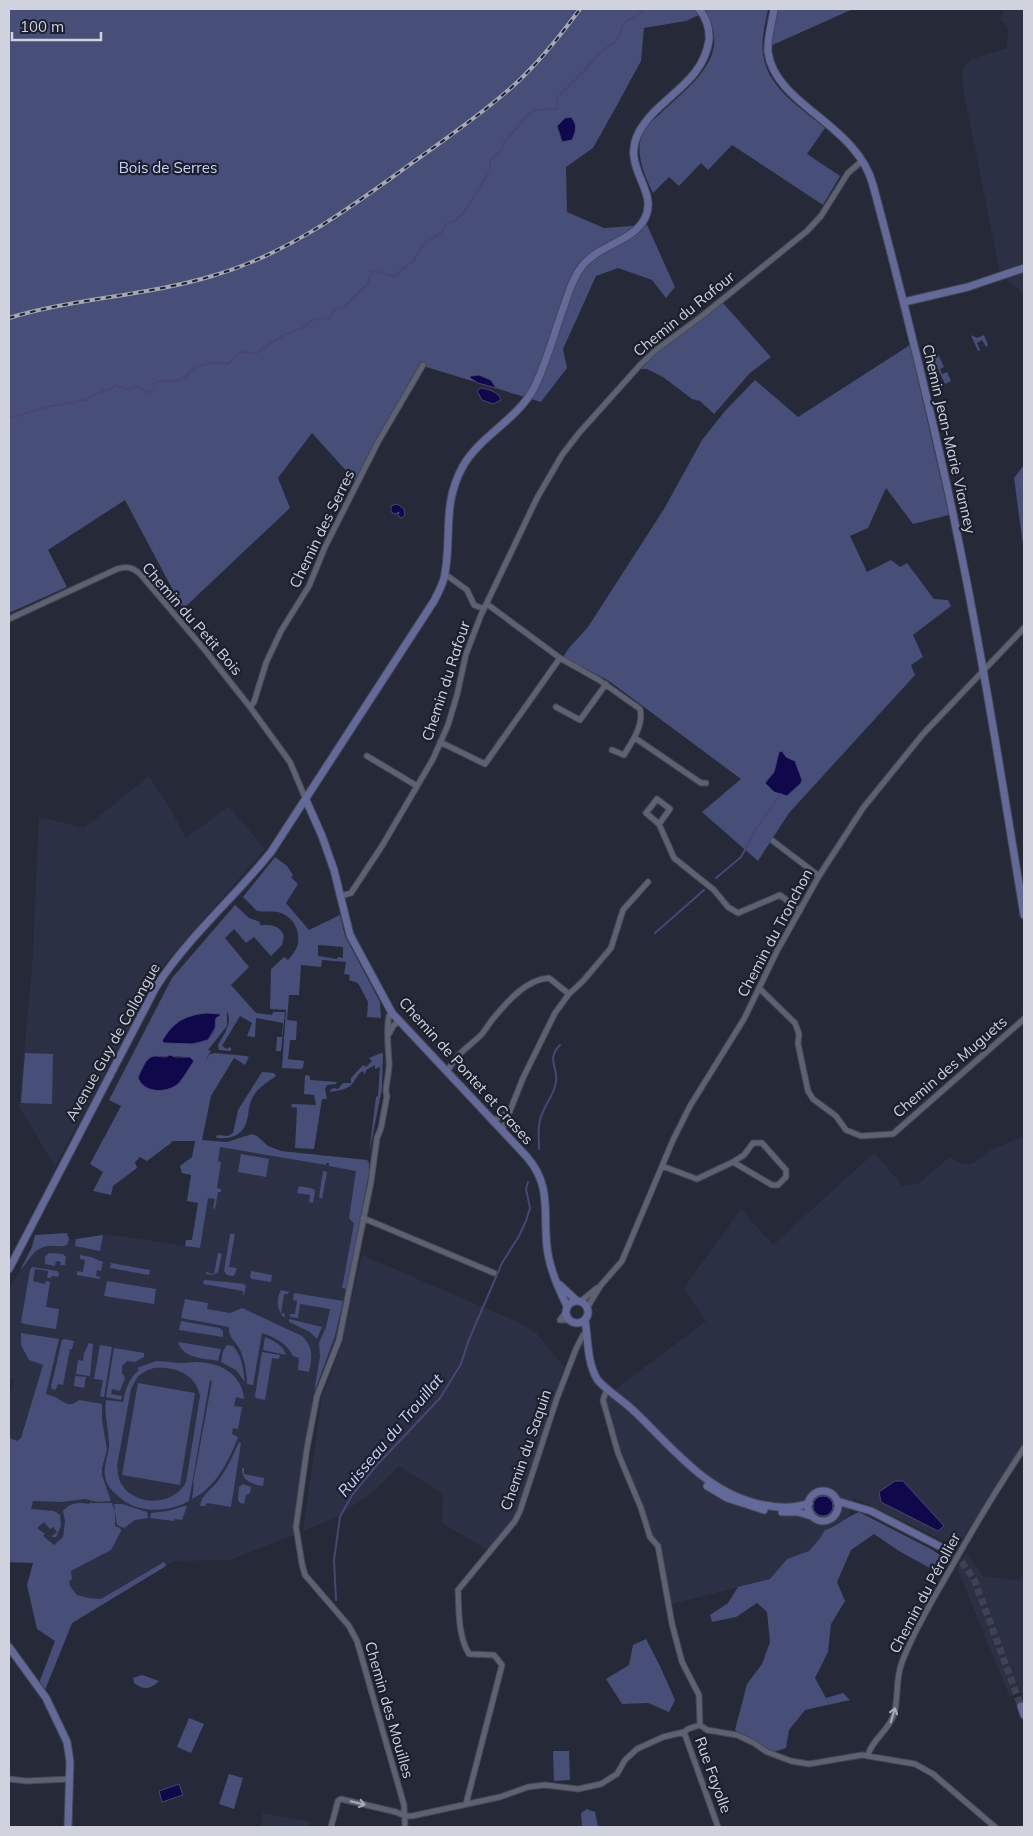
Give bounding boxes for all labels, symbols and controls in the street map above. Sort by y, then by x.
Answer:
scale bar [12,10,101,42]
text: 100 m [20,17,64,36]
park label: Bois de Serres [119,158,217,177]
street label: Chemin du Rafour [629,267,739,360]
street label: Chemin Jean-Marie Vianney [918,342,981,535]
street label: Chemin des Serres [285,467,358,591]
street label: Chemin du Petit Bois [138,558,247,679]
street label: Chemin du Rafour [417,618,474,743]
street label: Chemin du Tronchon [733,865,816,1000]
street label: Avenue Guy de Collongue [61,960,164,1124]
street label: Chemin de Pontet et Crases [395,993,538,1148]
street label: Chemin des Muguets [889,1012,1011,1121]
water label: Ruisseau du Trouillat [333,1369,447,1500]
street label: Chemin du Saquin [496,1387,555,1513]
street label: Chemin du Pérollier [885,1529,965,1656]
street label: Chemin des Mouilles [361,1639,418,1781]
one-way arrow [888,1707,898,1723]
street label: Rue Fayolle [691,1734,736,1816]
one-way arrow [350,1799,366,1808]

